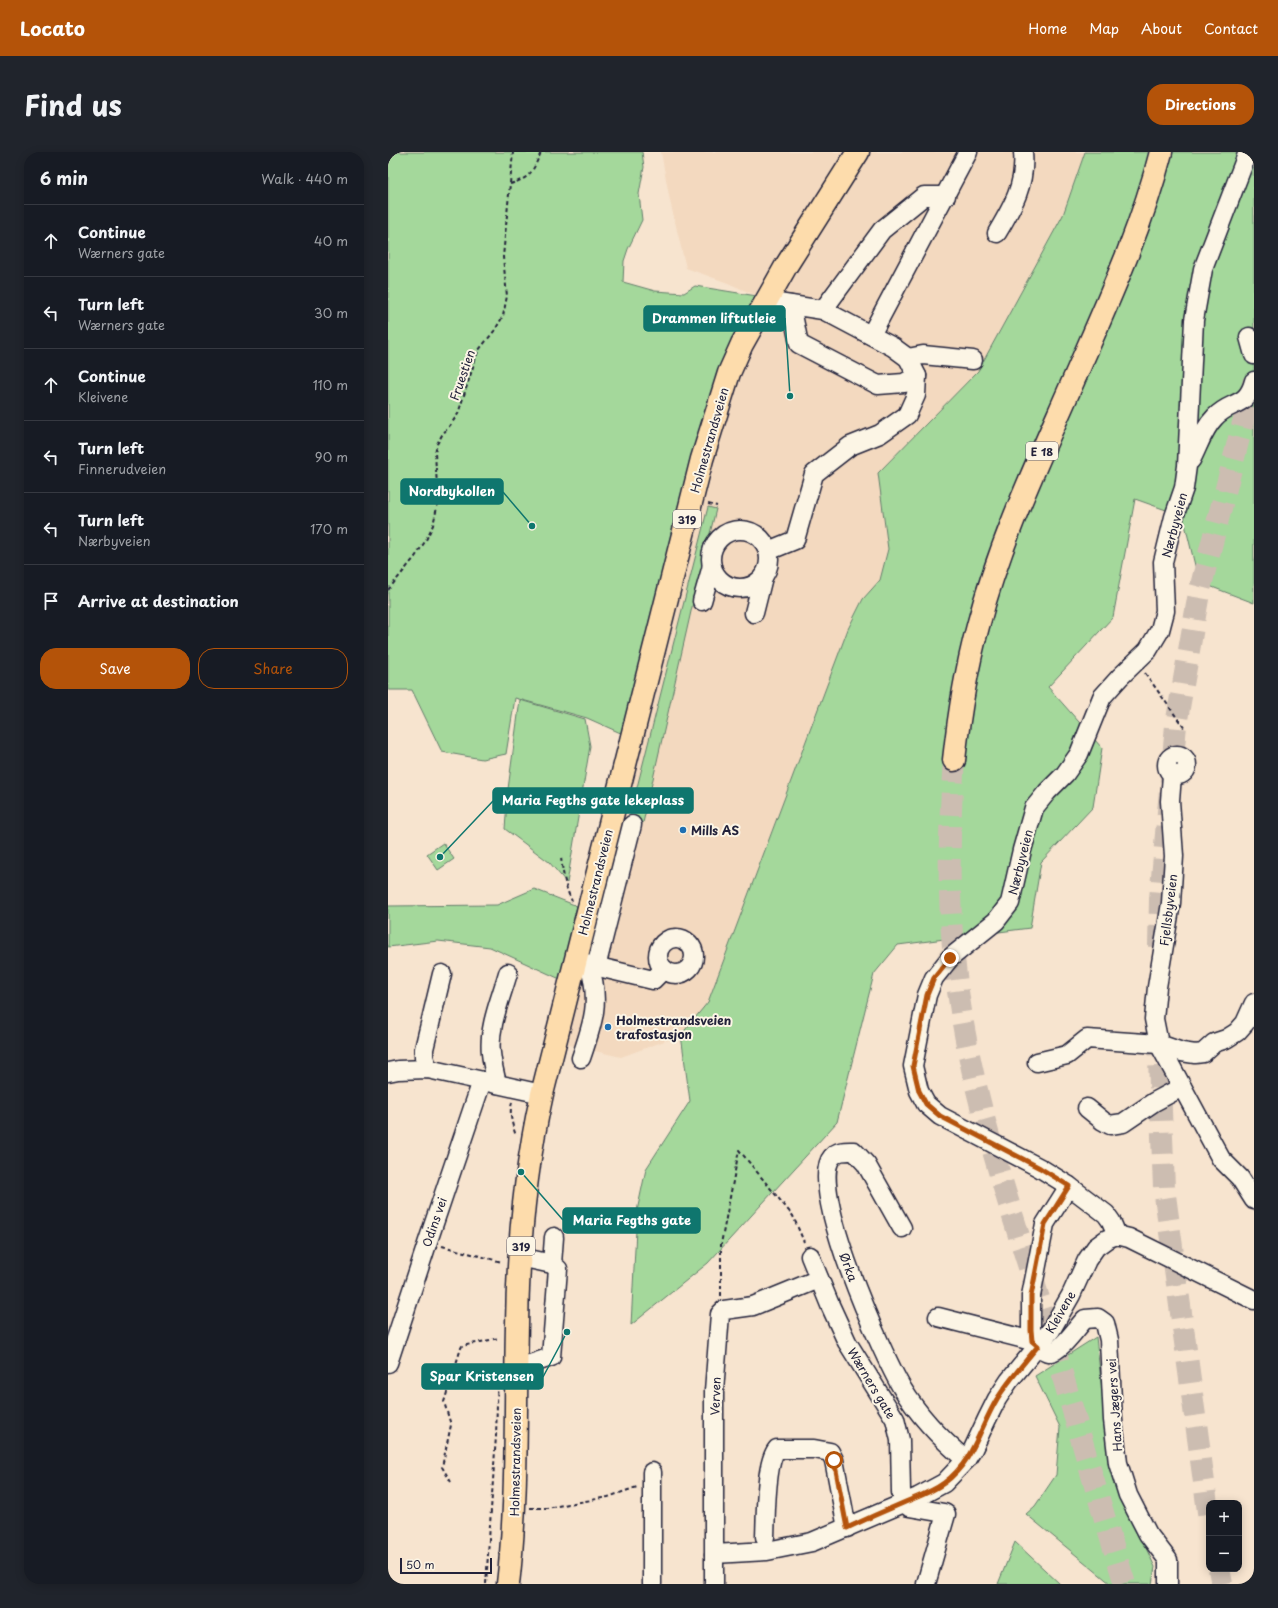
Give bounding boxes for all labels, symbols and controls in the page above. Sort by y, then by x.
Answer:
text: Locato [20,14,85,42]
text: Home [1028,18,1067,39]
text: Map [1089,18,1119,39]
text: About [1141,18,1182,39]
text: Contact [1204,18,1258,39]
text: Find us [24,83,122,126]
button: Directions [1147,84,1254,125]
text: 6 min [40,165,88,191]
text: Walk · 440 m [261,169,348,188]
text: Continue [78,220,146,243]
icon: ahead [40,230,62,252]
text: 40 m [314,231,348,250]
text: Wærners gate [78,243,165,262]
text: Turn left [78,292,144,315]
icon: left [40,302,62,324]
text: 30 m [314,303,348,322]
callout: Drammen liftutleie [644,306,785,331]
text: Drammen liftutleie [652,308,776,327]
text: Wærners gate [78,315,165,334]
street label: Fruestien [445,347,479,403]
text: Continue [78,364,146,387]
icon: ahead [40,374,62,396]
text: 110 m [313,375,348,394]
street label: Holmestrandsveien [685,385,733,495]
text: Kleivene [78,387,128,406]
text: Turn left [78,436,144,459]
road number: E 18 [1026,442,1058,460]
icon: left [40,446,62,468]
text: 90 m [315,447,348,466]
text: Finnerudveien [78,459,166,478]
callout: Nordbykollen [401,479,503,504]
text: Nordbykollen [409,481,495,500]
street label: Nærbyveien [1157,490,1191,560]
text: Turn left [78,508,144,531]
road number: 319 [673,510,701,528]
icon: left [40,518,62,540]
text: 170 m [310,519,348,538]
text: Nærbyveien [78,531,151,550]
text: Arrive at destination [78,589,239,612]
icon: arrive [40,590,62,612]
button: Save [40,648,190,689]
button: Share [198,648,348,689]
callout: Maria Fegths gate lekeplass [493,788,693,813]
text: Maria Fegths gate lekeplass [502,790,684,809]
place label: Mills AS [691,821,739,839]
marker: Mills AS [678,825,688,835]
street label: Holmestrandsveien [573,827,617,937]
street label: Nærbyveien [1003,827,1037,897]
street label: Fjellsbyveien [1155,873,1181,947]
route end [941,949,959,967]
place label: Holmestrandsveien trafostasjon [616,1011,731,1043]
marker: Holmestrandsveien trafostasjon [603,1022,613,1032]
street label: Odins vei [417,1195,451,1249]
callout: Maria Fegths gate [563,1208,700,1233]
text: Maria Fegths gate [573,1210,691,1229]
road number: 319 [507,1237,535,1255]
street label: Ørka [835,1250,863,1284]
street label: Kleivene [1041,1287,1080,1337]
street label: Wærners gate [844,1344,900,1422]
street label: Hans Jægers vei [1102,1358,1126,1452]
callout: Spar Kristensen [422,1364,543,1389]
text: Spar Kristensen [430,1366,534,1385]
street label: Verven [705,1376,725,1416]
street label: Holmestrandsveien [505,1407,525,1517]
route start [825,1451,843,1469]
map controls [1206,1500,1242,1572]
button: + [1206,1500,1242,1536]
button: − [1206,1536,1242,1572]
scale bar [400,1556,492,1575]
text: 50 m [406,1556,435,1573]

